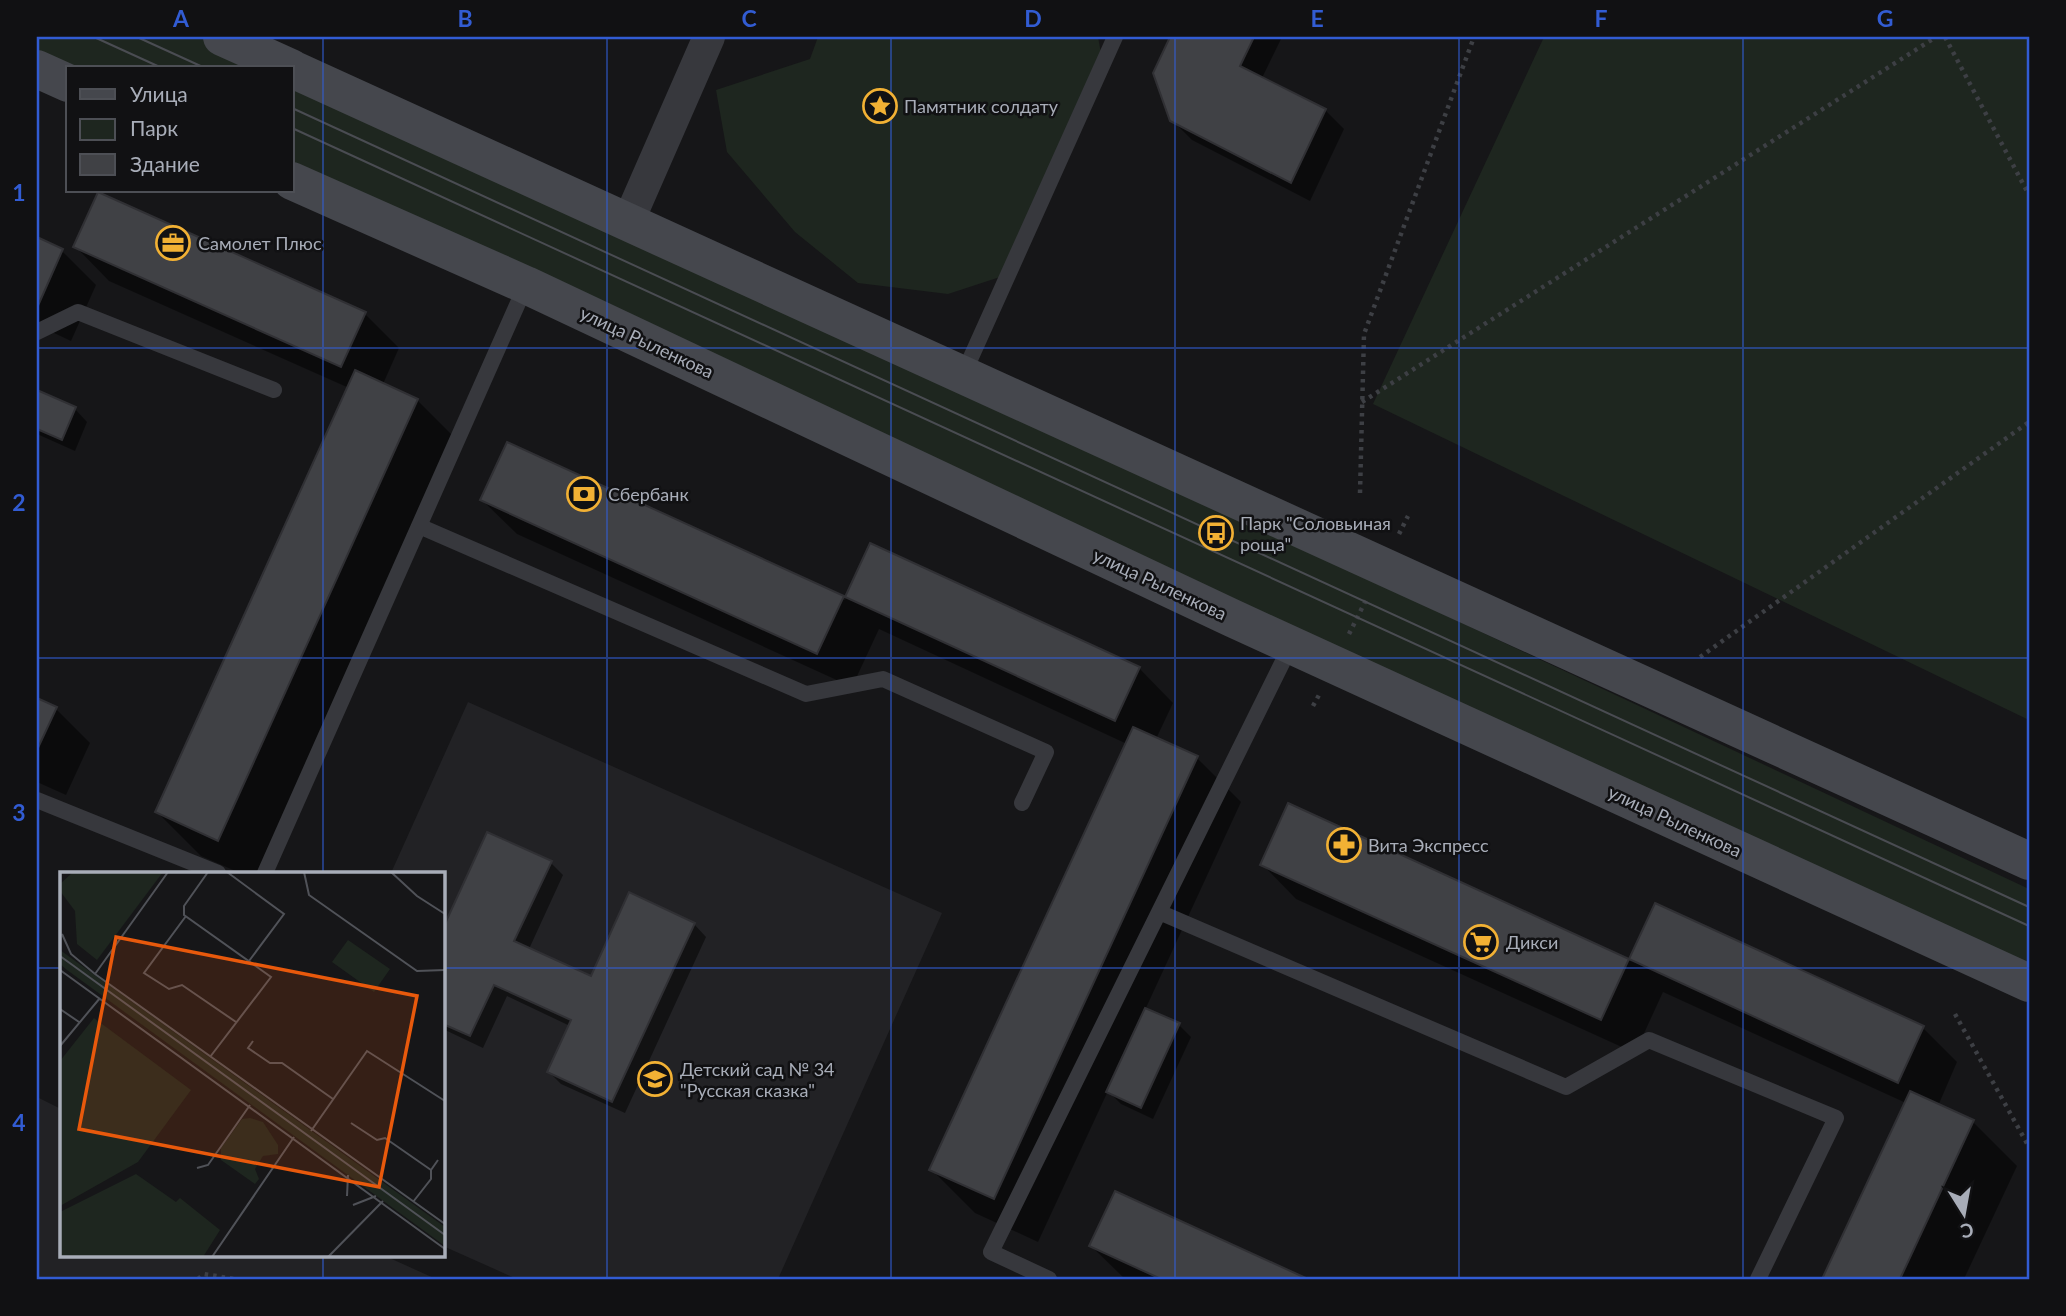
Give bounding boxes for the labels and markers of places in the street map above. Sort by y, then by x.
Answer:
place icon: Памятник солдату [861,87,899,125]
place label: Памятник солдату [904,95,1059,117]
office icon: Самолет Плюс [154,224,192,262]
place label: Самолет Плюс [198,232,322,254]
bank icon: Сбербанк [565,475,603,513]
place label: Сбербанк [608,483,689,505]
place label: Парк "Соловьиная роща" [1240,512,1391,555]
bus stop icon: Парк "Соловьиная роща" [1197,514,1235,552]
pharmacy icon: Вита Экспресс [1325,826,1363,864]
place label: Вита Экспресс [1368,834,1489,856]
supermarket icon: Дикси [1462,923,1500,961]
place label: Дикси [1506,931,1558,953]
place label: Детский сад № 34 "Русская сказка" [680,1058,835,1101]
school or university icon: Детский сад № 34 "Русская сказка" [636,1060,674,1098]

